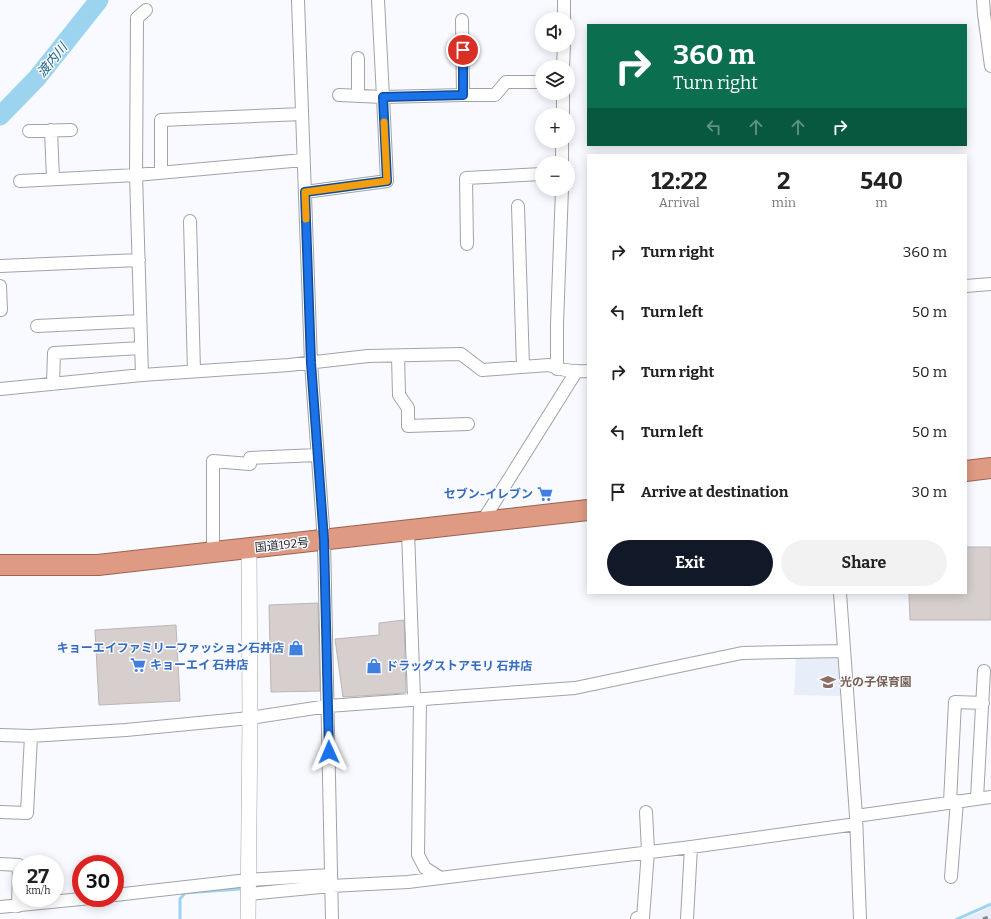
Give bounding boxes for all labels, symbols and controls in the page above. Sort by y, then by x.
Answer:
map controls [535,12,575,196]
button: sound [535,12,575,52]
pin [446,33,480,67]
text: 360 m [673,38,755,71]
water label: 渡内川 [34,39,71,80]
icon: arrive [452,39,474,61]
icon: right [607,40,659,92]
button: layers [535,60,575,100]
text: Turn right [673,72,758,94]
button: + [535,108,575,148]
icon: left [703,116,725,138]
icon: ahead [745,116,767,138]
icon: ahead [787,116,809,138]
icon: right [829,116,851,138]
button: − [535,156,575,196]
text: 12:22 [651,167,708,195]
text: 2 [777,167,791,195]
text: 540 [860,167,903,195]
text: Arrival [659,195,700,210]
text: min [772,195,796,210]
text: m [875,195,888,210]
icon: right [607,241,629,263]
text: Turn right [641,243,714,261]
text: 360 m [903,243,947,261]
icon: left [607,301,629,323]
text: Turn left [641,303,703,321]
text: 50 m [912,303,947,321]
icon: right [607,361,629,383]
text: Turn right [641,363,714,381]
text: 50 m [912,363,947,381]
icon: left [607,421,629,443]
text: Turn left [641,423,703,441]
text: 50 m [912,423,947,441]
icon: arrive [607,481,629,503]
text: Arrive at destination [641,483,788,501]
text: 30 m [912,483,947,501]
supermarket icon: セブン-イレブン [536,485,554,503]
place label: セブン-イレブン [444,487,533,501]
street label: 国道192号 [254,535,310,555]
button: Exit [607,540,773,586]
button: Share [781,540,947,586]
shop icon: キョーエイファミリーファッション石井店 [287,639,305,657]
place label: キョーエイファミリーファッション石井店 [57,641,284,655]
supermarket icon: キョーエイ 石井店 [129,656,147,674]
shop icon: ドラッグストアモリ 石井店 [365,657,383,675]
place label: キョーエイ 石井店 [150,658,248,672]
place label: ドラッグストアモリ 石井店 [386,659,532,673]
school or university icon: 光の子保育園 [819,673,837,691]
place label: 光の子保育園 [840,675,912,689]
position arrow [308,731,350,773]
speed limit sign: 30 [72,855,124,907]
text: 27 [27,864,49,888]
text: km/h [26,885,50,897]

